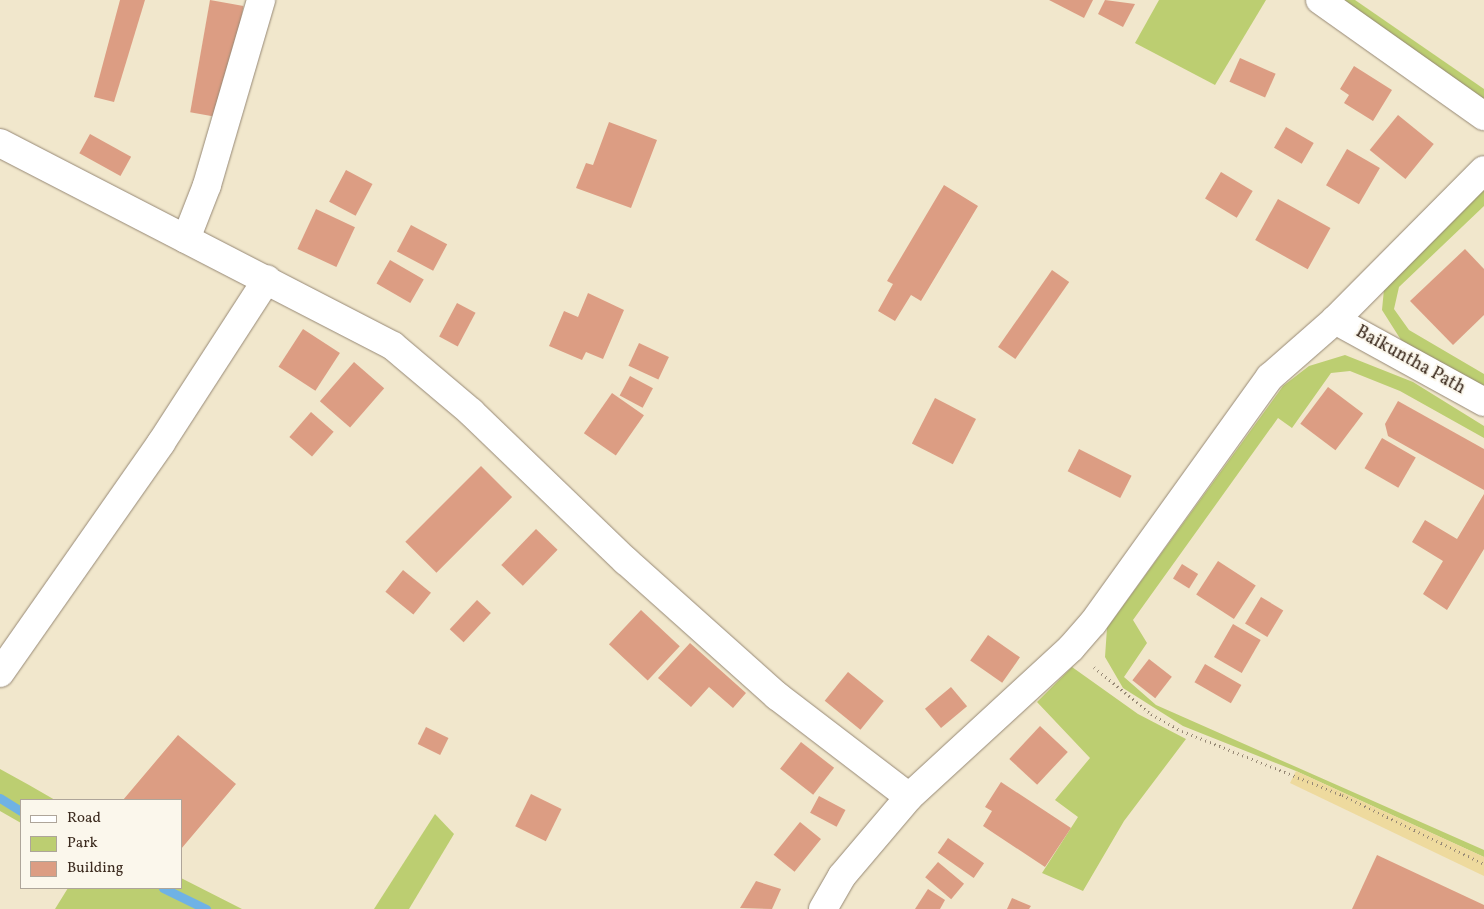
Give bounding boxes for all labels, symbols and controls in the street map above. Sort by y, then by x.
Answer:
street label: Baikuntha Path [1351,322,1469,400]
legend [20,799,182,889]
text: Road [67,808,101,829]
text: Park [67,833,98,854]
text: Building [67,858,123,879]

